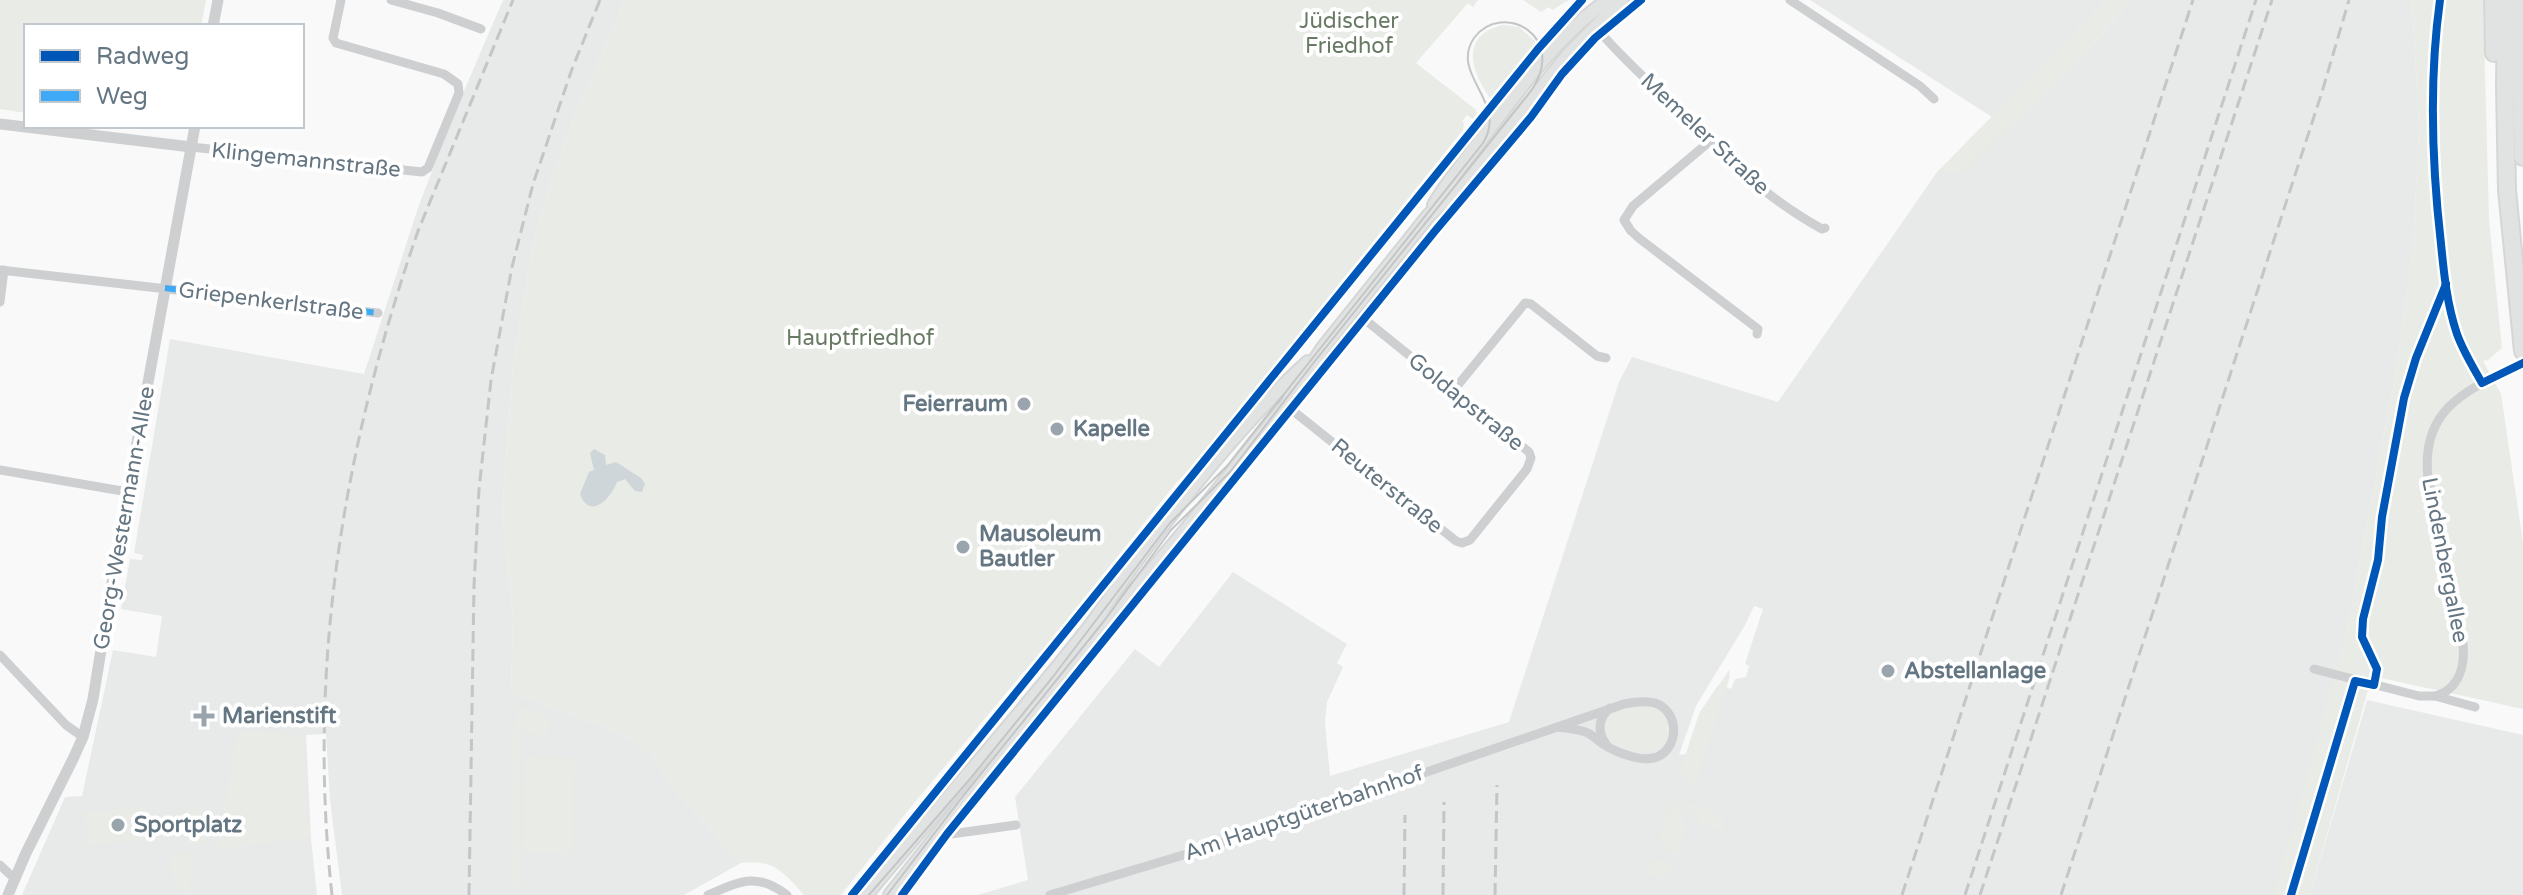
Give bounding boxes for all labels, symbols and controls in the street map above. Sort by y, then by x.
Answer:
park label: Jüdischer Friedhof [1299,8,1399,59]
legend [24,24,304,128]
text: Radweg [96,42,189,71]
street label: Memeler Straße [1635,68,1775,200]
text: Weg [96,82,148,111]
street label: Klingemannstraße [210,137,402,183]
street label: Griepenkerlstraße [177,277,365,325]
park label: Hauptfriedhof [786,325,935,351]
street label: Goldapstraße [1403,347,1529,457]
street label: Georg-Westermann-Allee [88,384,160,652]
place label: Feierraum [902,391,1008,417]
marker: Feierraum [1015,395,1033,413]
place label: Kapelle [1073,416,1150,442]
marker: Kapelle [1048,420,1066,438]
street label: Reuterstraße [1326,433,1448,539]
street label: Lindenbergallee [2416,475,2474,645]
place label: Mausoleum Bautler [979,521,1101,572]
marker: Mausoleum Bautler [954,538,972,556]
place label: Abstellanlage [1904,658,2046,684]
marker: Abstellanlage [1879,662,1897,680]
place label: Marienstift [222,703,337,729]
marker: Marienstift [193,705,215,727]
street label: Am Hauptgüterbahnhof [1181,760,1427,866]
place label: Sportplatz [134,812,242,838]
marker: Sportplatz [109,816,127,834]

